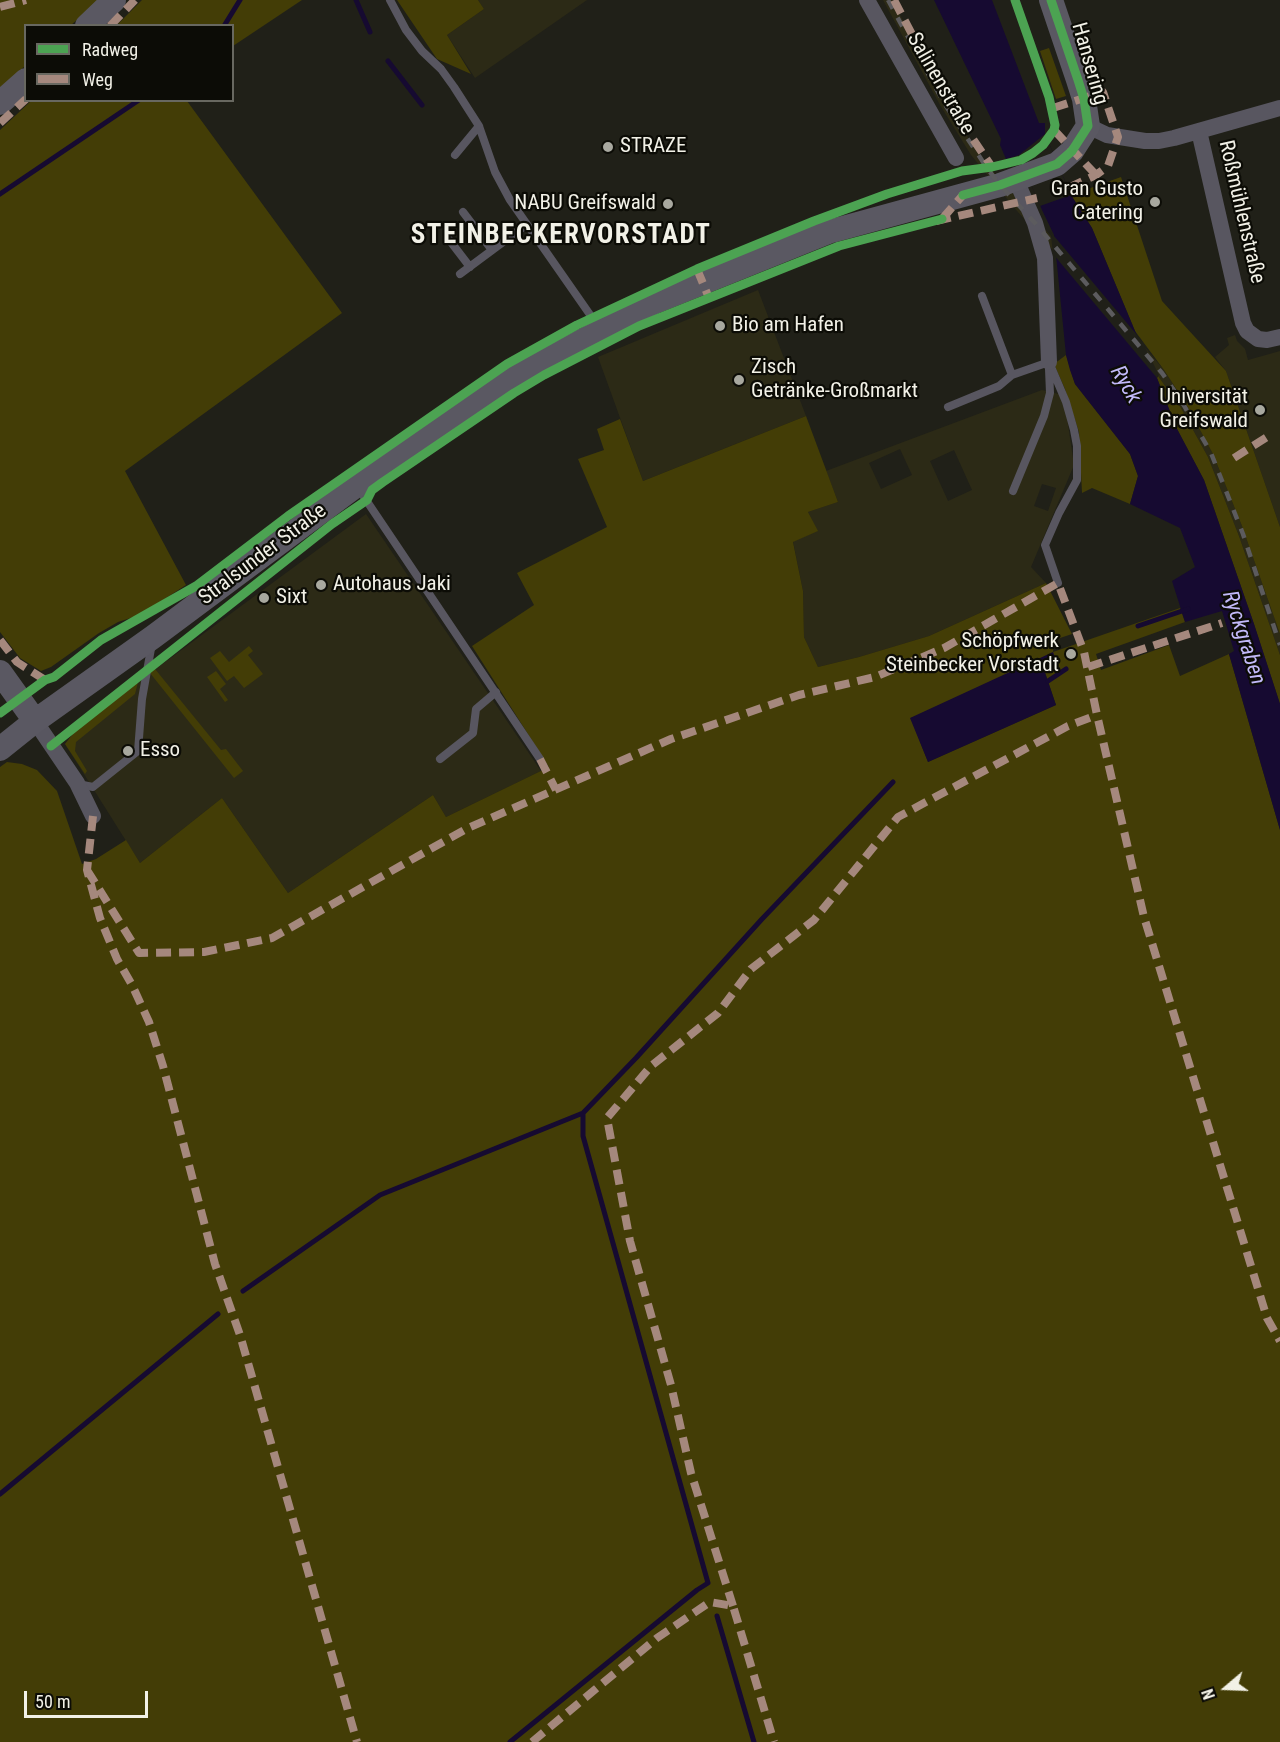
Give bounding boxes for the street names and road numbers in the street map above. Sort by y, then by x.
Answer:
street label: Hansering [1065,20,1113,108]
street label: Salinenstraße [901,29,979,139]
street label: Roßmühlenstraße [1212,138,1270,286]
street label: Stralsunder Straße [194,499,332,611]

